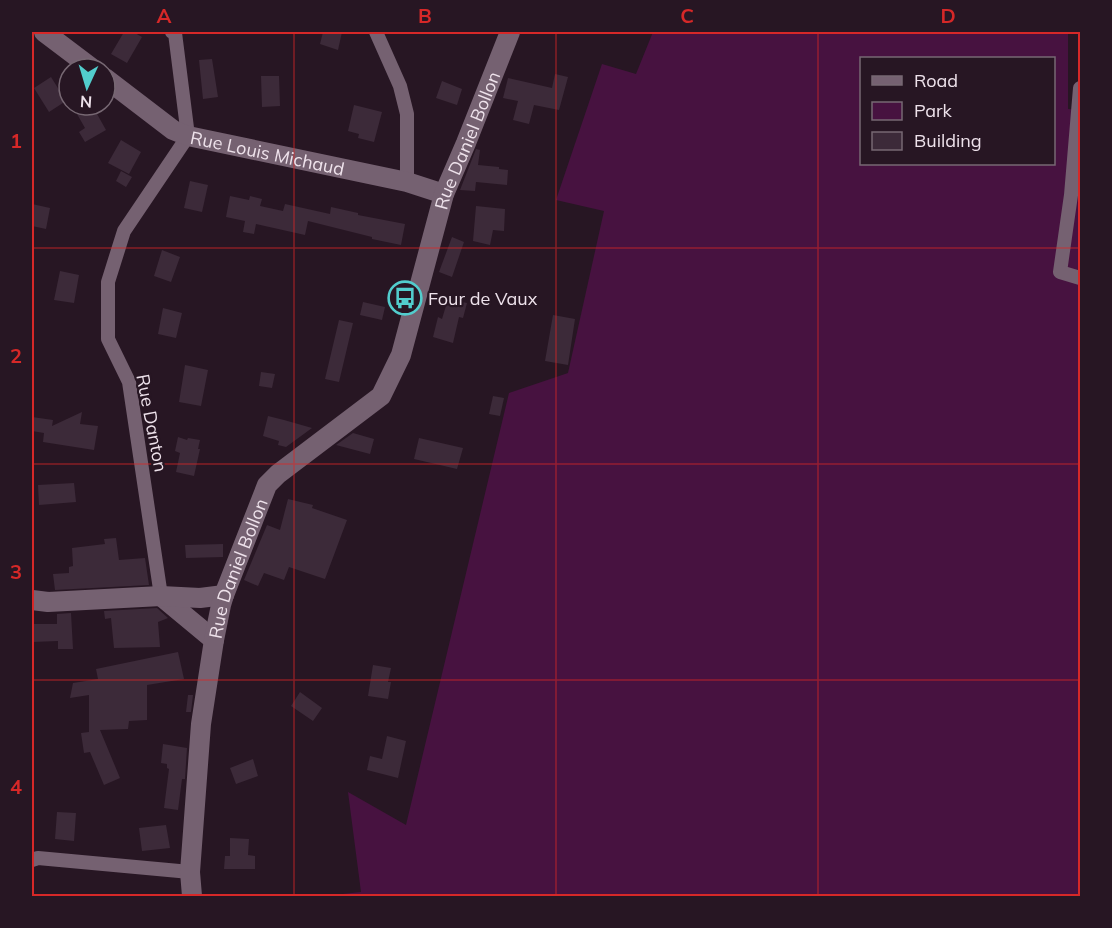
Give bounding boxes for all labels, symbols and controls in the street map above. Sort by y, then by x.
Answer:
text: A [157,3,172,28]
text: B [418,3,432,28]
text: C [680,3,694,28]
text: D [940,3,956,28]
north arrow [57,57,117,117]
legend [860,57,1055,165]
street label: Rue Daniel Bollon [429,68,505,212]
text: Road [914,69,958,92]
text: N [79,92,93,112]
text: Park [914,99,953,122]
street label: Rue Louis Michaud [188,125,347,180]
text: 1 [10,128,22,153]
text: Building [914,129,982,152]
bus stop icon: Four de Vaux [387,280,423,316]
place label: Four de Vaux [428,287,538,310]
text: 2 [10,343,22,368]
street label: Rue Danton [131,372,173,474]
street label: Rue Daniel Bollon [203,495,272,640]
text: 3 [10,559,22,584]
text: 4 [10,774,22,799]

